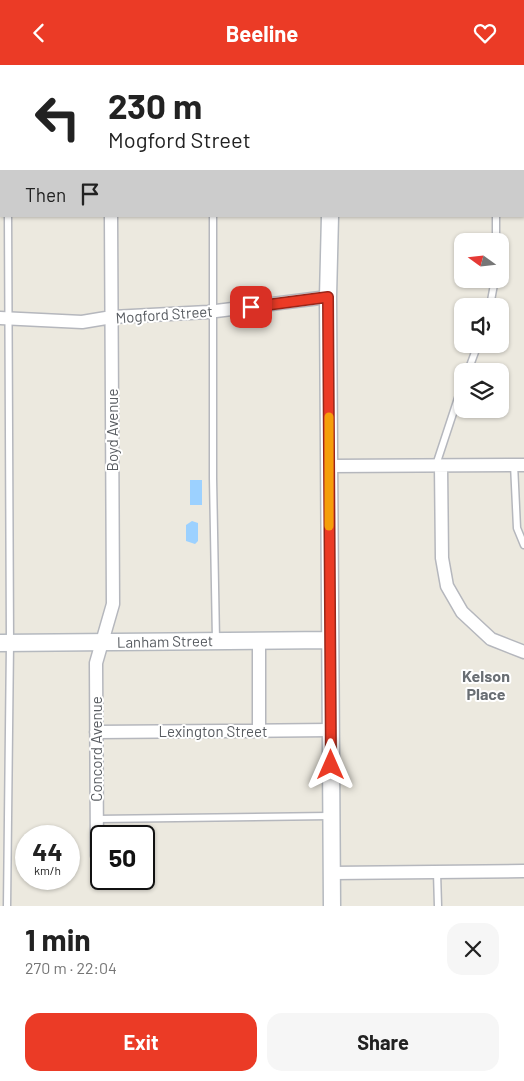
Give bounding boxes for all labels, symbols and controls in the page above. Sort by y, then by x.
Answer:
icon: back [25,19,53,47]
icon: heart [471,19,499,47]
text: Beeline [226,20,298,46]
text: 230 m [108,84,202,126]
icon: left [25,85,90,150]
text: Mogford Street [108,126,251,152]
icon: arrive [76,180,104,208]
text: Then [25,183,66,206]
north arrow [454,233,509,287]
map controls [454,233,509,418]
pin [230,286,272,328]
icon: arrive [237,293,265,321]
button: sound [454,298,509,353]
street label: Mogford Street [115,302,213,326]
button: layers [454,363,509,418]
street label: Boyd Avenue [103,389,121,471]
street label: Lanham Street [117,631,213,651]
district label: Kelson Place [462,666,510,703]
street label: Concord Avenue [87,696,105,802]
street label: Lexington Street [159,722,267,740]
position arrow [304,738,356,790]
speed limit sign: 50 [90,825,155,890]
text: 44 [32,836,63,866]
text: km/h [34,863,61,877]
text: 1 min [25,921,91,957]
button: close [447,923,499,975]
text: 270 m · 22:04 [25,958,117,977]
button: Exit [25,1013,257,1071]
button: Share [267,1013,499,1071]

